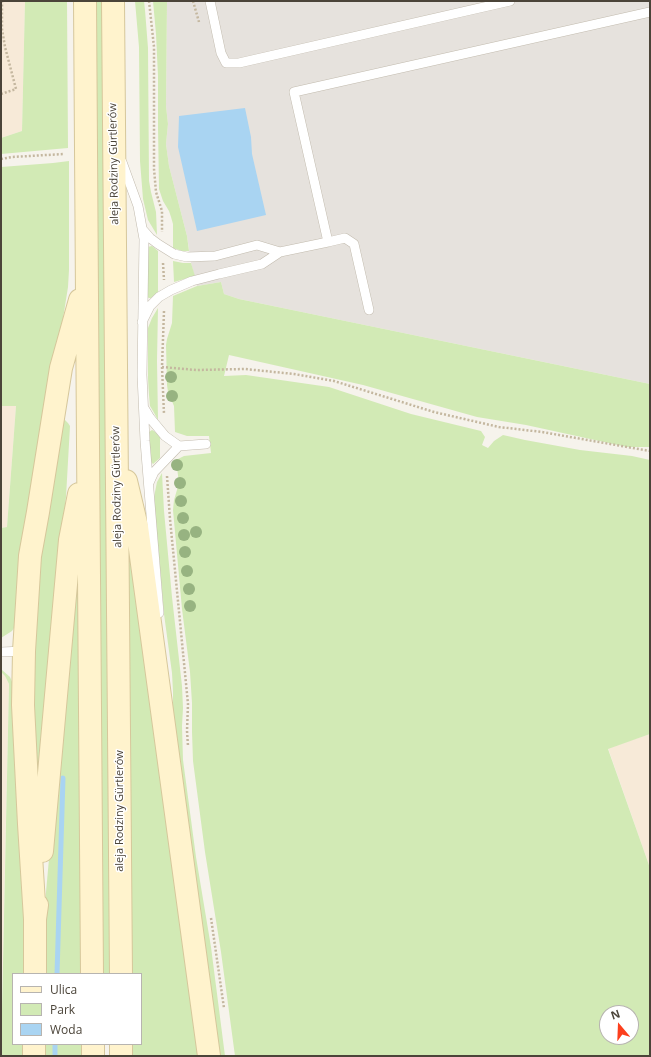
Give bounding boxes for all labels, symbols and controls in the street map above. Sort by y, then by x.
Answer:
street label: aleja Rodziny Gürtlerów [106,103,122,225]
street label: aleja Rodziny Gürtlerów [109,426,125,548]
street label: aleja Rodziny Gürtlerów [113,750,127,872]
legend [12,973,142,1045]
text: Ulica [50,981,77,998]
text: Park [50,1001,75,1018]
north arrow [599,1005,639,1045]
text: N [609,1006,622,1023]
text: Woda [50,1021,82,1038]

